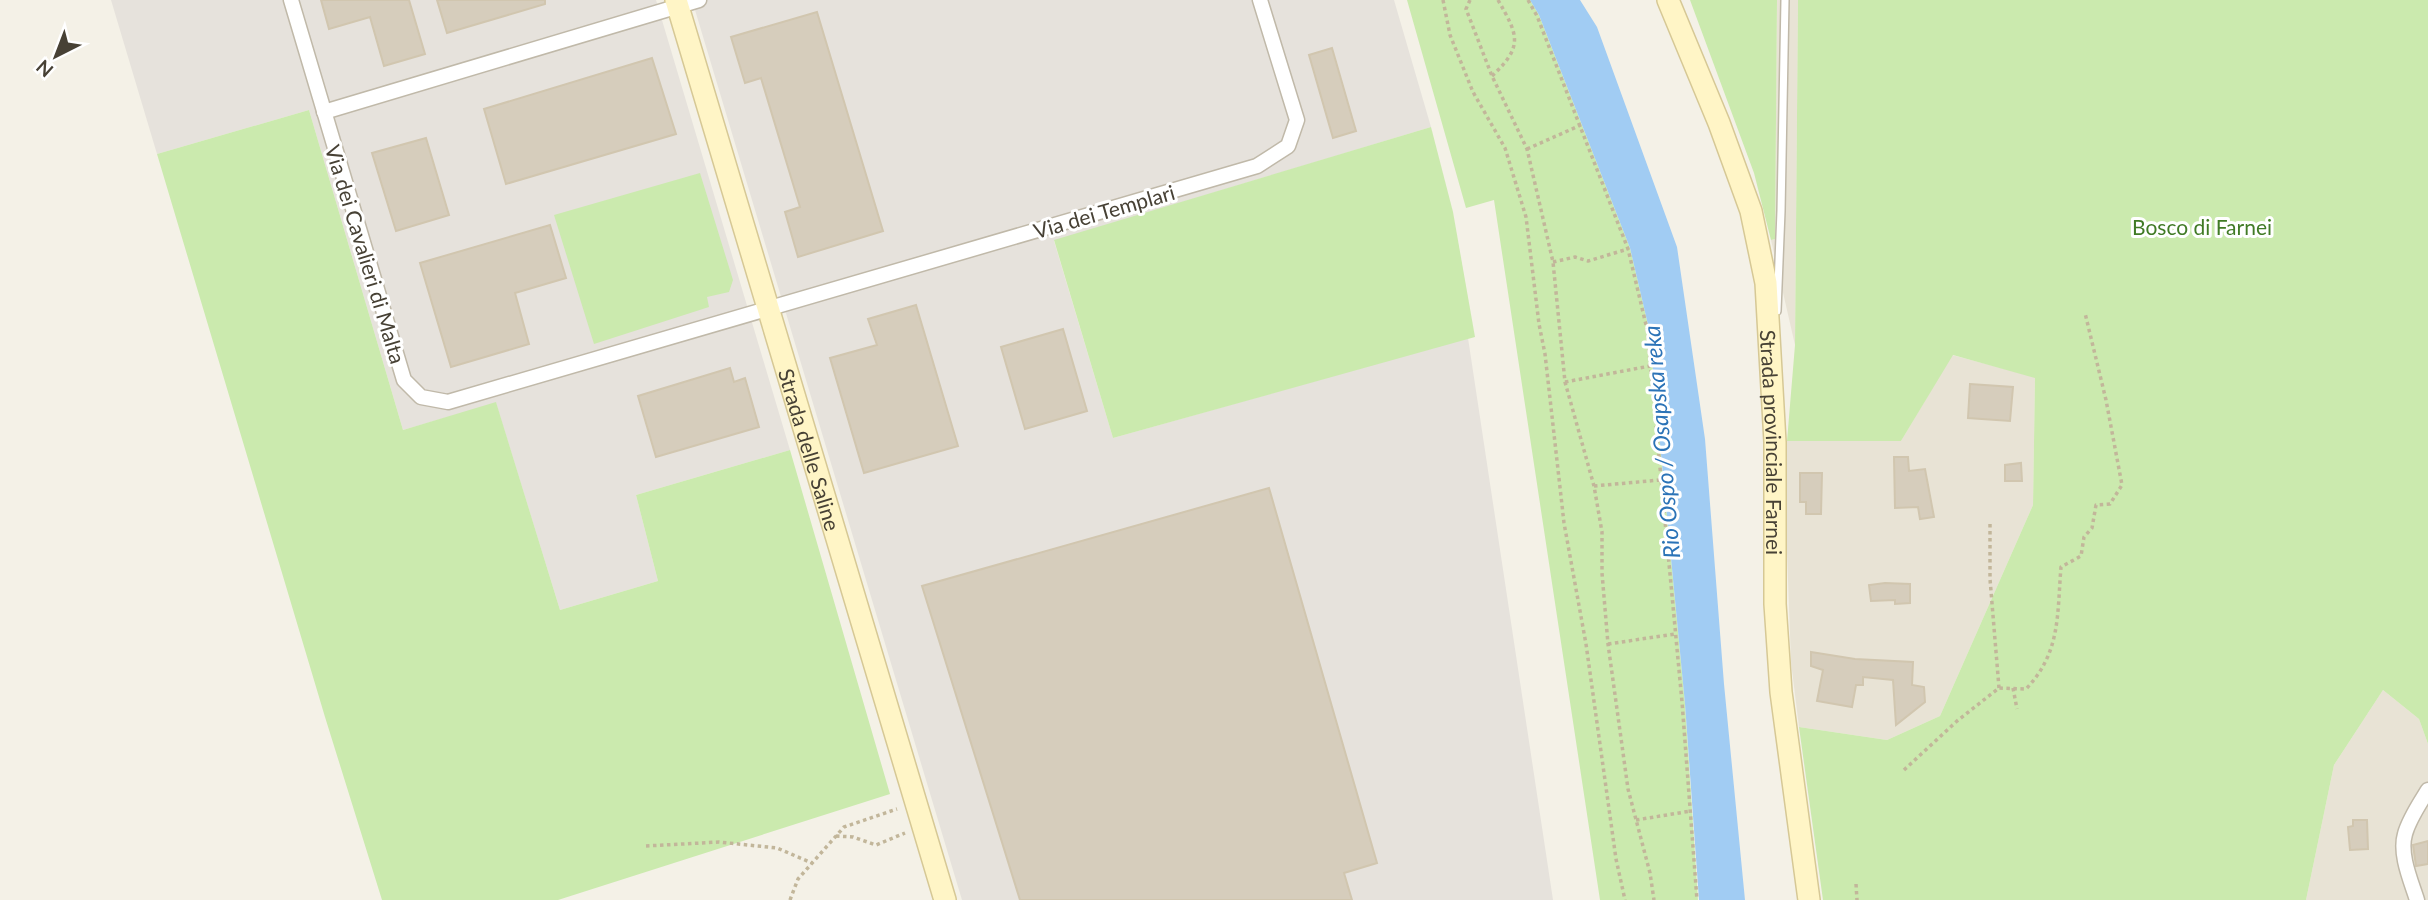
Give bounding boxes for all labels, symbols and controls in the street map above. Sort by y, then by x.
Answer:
north arrow [21,21,91,91]
text: N [31,56,57,82]
street label: Via dei Cavalieri di Malta [321,142,411,366]
street label: Via dei Templari [1031,179,1177,243]
park label: Bosco di Farnei [2132,214,2272,239]
water label: Rio Ospo / Osapska reka [1637,324,1685,560]
street label: Strada provinciale Farnei [1756,329,1788,555]
street label: Strada delle Saline [774,365,846,533]

